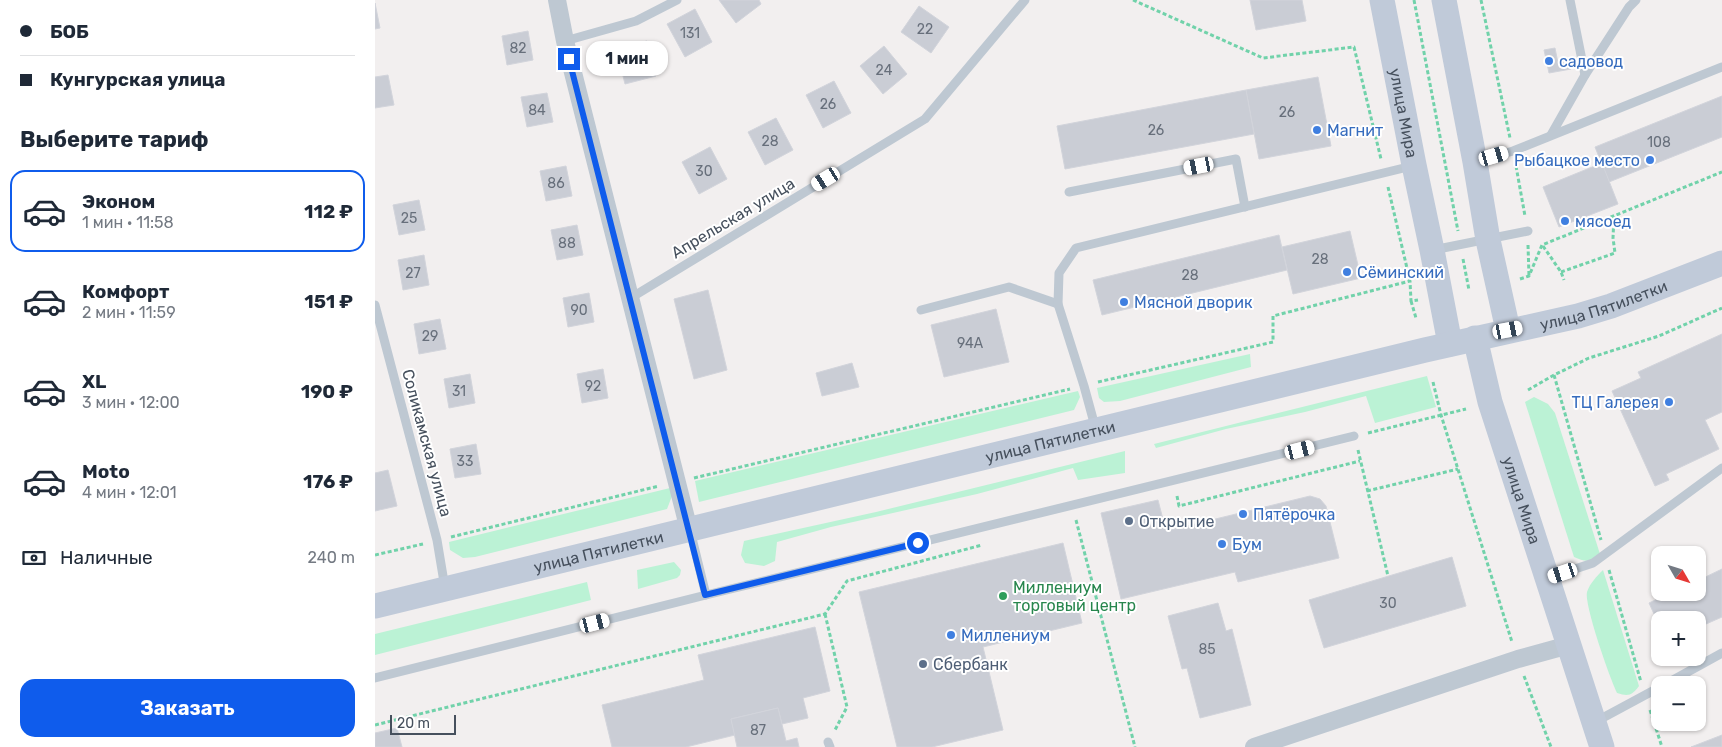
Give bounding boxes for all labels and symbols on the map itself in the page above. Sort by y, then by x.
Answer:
house number: 22 [917,21,933,38]
house number: 131 [680,25,700,42]
house number: 82 [509,40,527,57]
callout: 1 мин [587,42,669,76]
route end [558,48,580,70]
place label: садовод [1559,52,1624,71]
marker: садовод [1543,55,1555,67]
house number: 24 [876,62,893,79]
street label: улица Мира [1386,67,1422,159]
house number: 26 [820,96,836,113]
house number: 84 [528,102,546,119]
house number: 26 [1279,104,1295,121]
place label: Магнит [1327,121,1383,140]
house number: 26 [1148,122,1164,139]
marker: Магнит [1311,124,1323,136]
house number: 28 [761,133,779,150]
house number: 108 [1647,134,1671,151]
car [1477,145,1510,167]
place label: Рыбацкое место [1514,151,1640,170]
marker: Рыбацкое место [1644,154,1656,166]
car [1182,156,1215,176]
house number: 30 [695,163,713,180]
car [809,165,842,193]
street label: Апрельская улица [668,174,798,262]
house number: 86 [547,175,565,192]
house number: 25 [401,210,417,227]
place label: мясоед [1575,212,1632,231]
marker: мясоед [1559,215,1571,227]
house number: 88 [558,235,576,252]
house number: 28 [1311,251,1329,268]
place label: Сёминский [1357,263,1444,282]
house number: 27 [405,265,421,282]
marker: Сёминский [1341,266,1353,278]
house number: 28 [1181,267,1199,284]
street label: улица Пятилетки [1538,276,1670,334]
place label: Мясной дворик [1134,293,1253,312]
marker: Мясной дворик [1118,296,1130,308]
house number: 90 [570,302,588,319]
car [1491,320,1524,340]
house number: 29 [422,328,438,345]
house number: 94А [957,335,984,352]
street label: Соликамская улица [398,367,456,519]
house number: 92 [585,378,601,395]
house number: 31 [452,383,466,400]
place label: ТЦ Галерея [1571,393,1659,412]
marker: ТЦ Галерея [1663,396,1675,408]
street label: улица Пятилетки [983,416,1117,466]
car [1283,439,1316,461]
house number: 33 [457,453,473,470]
street label: улица Мира [1499,454,1545,546]
place label: Пятёрочка [1253,505,1335,524]
marker: Пятёрочка [1237,508,1249,520]
place label: Открытие [1139,512,1214,531]
marker: Открытие [1123,515,1135,527]
street label: улица Пятилетки [532,527,665,576]
route start [907,532,929,554]
place label: Бум [1232,535,1262,554]
marker: Бум [1216,538,1228,550]
north arrow [1651,546,1706,601]
car [1546,561,1579,585]
place label: Миллениум торговый центр [1013,578,1136,615]
marker: Миллениум торговый центр [997,590,1009,602]
house number: 30 [1379,595,1397,612]
car [578,612,611,634]
place label: Миллениум [961,626,1050,645]
marker: Миллениум [945,629,957,641]
house number: 85 [1198,641,1216,658]
place label: Сбербанк [933,655,1008,674]
marker: Сбербанк [917,658,929,670]
scale bar [390,712,456,735]
house number: 87 [750,722,766,739]

